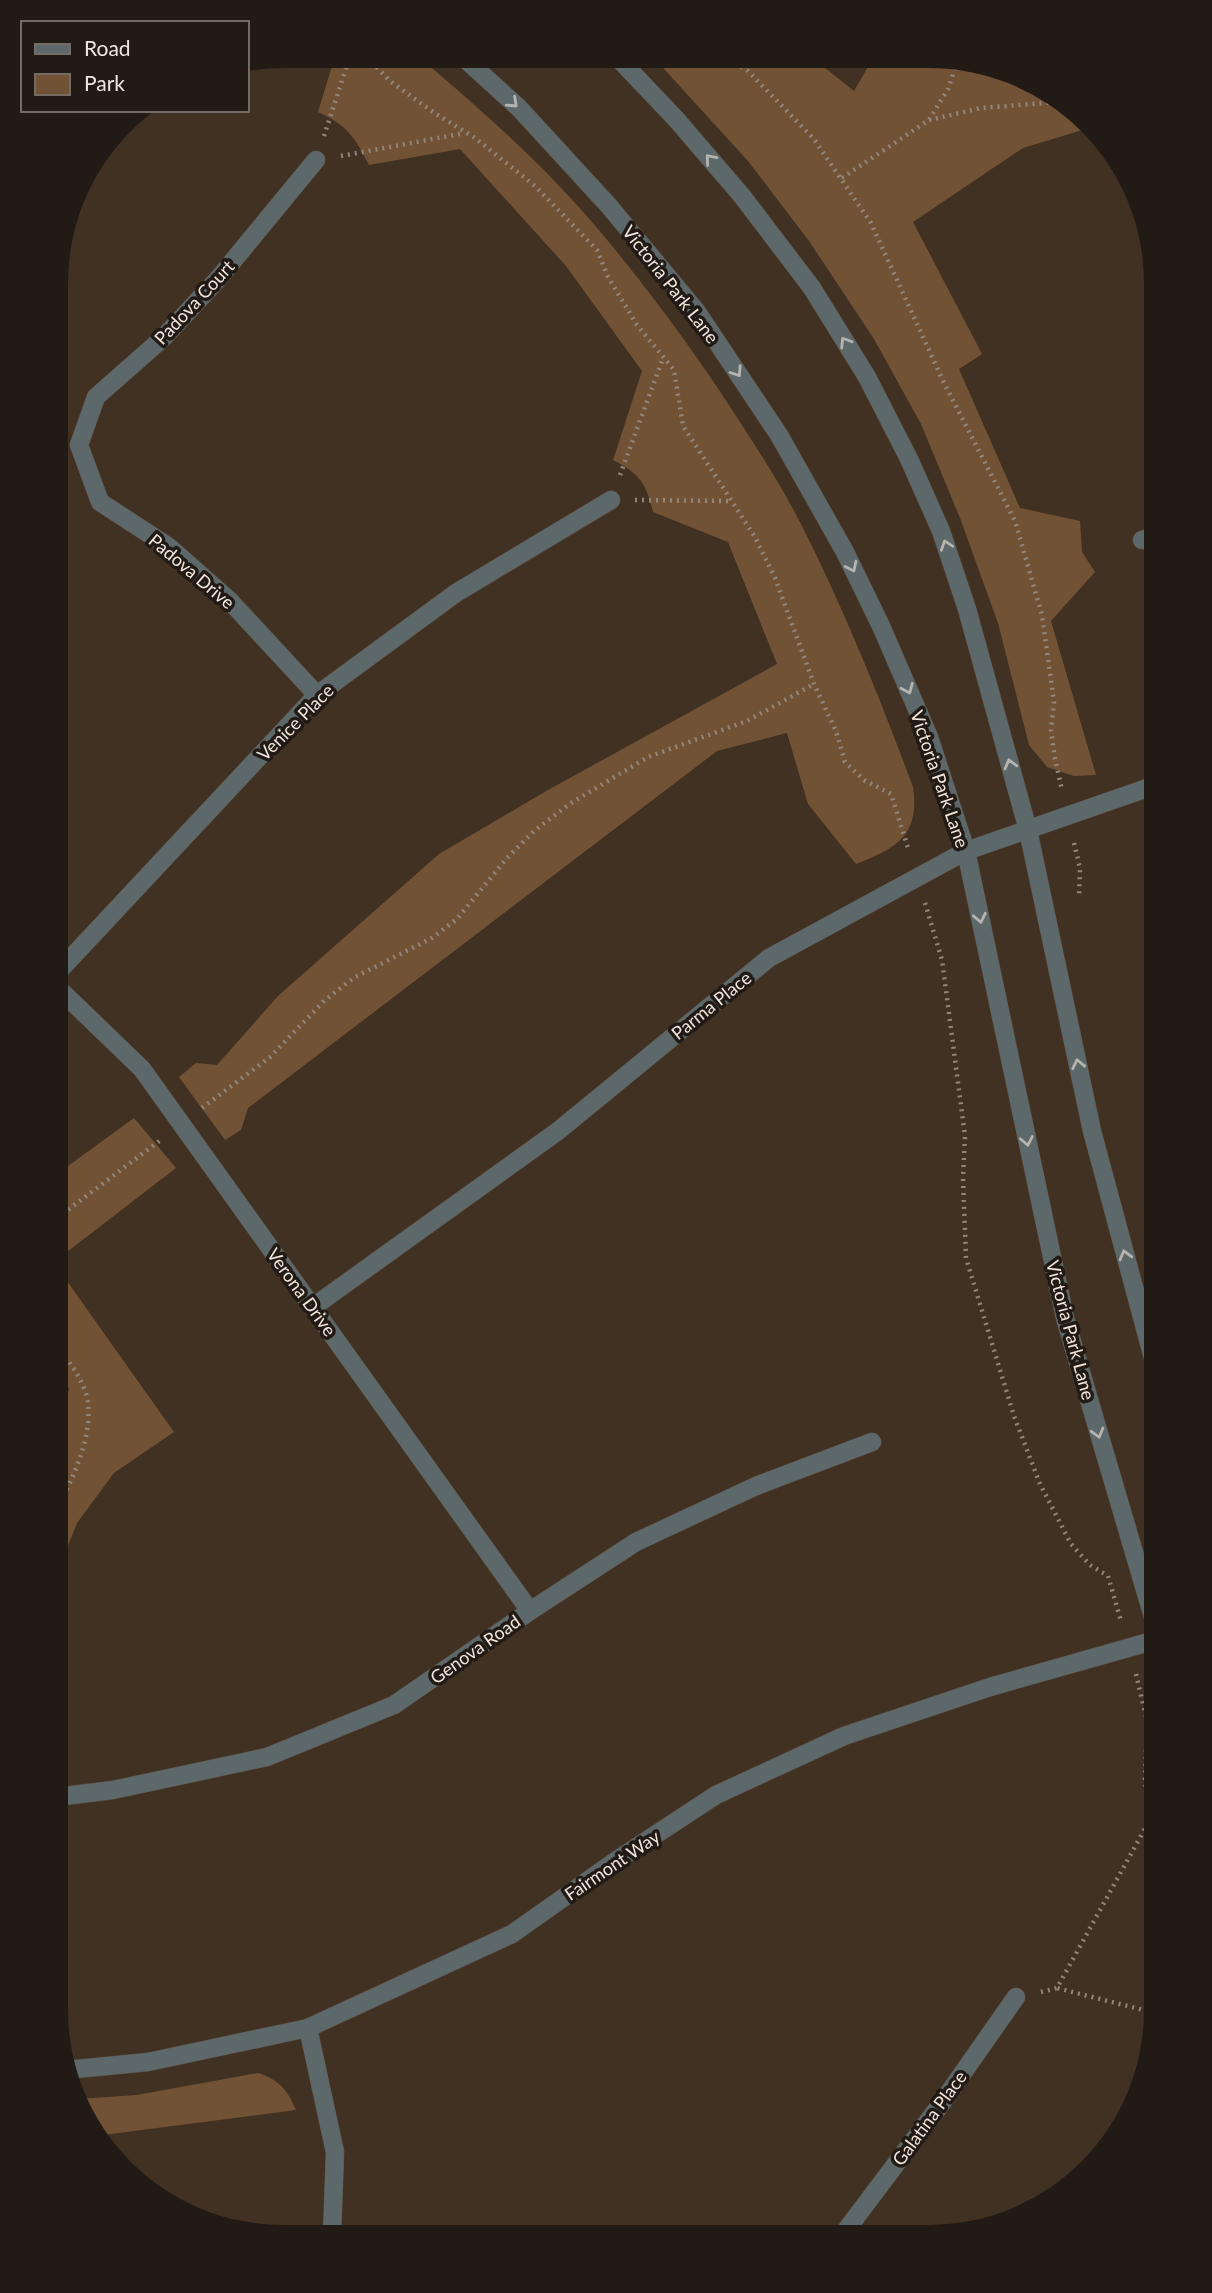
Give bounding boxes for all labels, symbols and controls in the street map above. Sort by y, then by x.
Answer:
legend [21,21,248,112]
text: Road [84,35,131,60]
text: Park [84,70,125,95]
one-way arrow [505,95,518,108]
one-way arrow [706,154,718,167]
street label: Victoria Park Lane [618,221,724,347]
street label: Padova Court [149,255,239,349]
one-way arrow [841,336,854,349]
one-way arrow [729,364,742,377]
street label: Padova Drive [145,529,239,613]
one-way arrow [940,540,954,552]
one-way arrow [844,560,858,572]
street label: Venice Place [252,679,338,765]
one-way arrow [900,682,914,694]
street label: Victoria Park Lane [906,708,974,850]
one-way arrow [1003,758,1018,770]
one-way arrow [972,912,987,924]
street label: Parma Place [667,966,755,1044]
one-way arrow [1071,1058,1086,1070]
one-way arrow [1019,1135,1034,1146]
street label: Verona Drive [263,1244,341,1340]
one-way arrow [1119,1249,1134,1261]
street label: Victoria Park Lane [1042,1258,1100,1402]
one-way arrow [1090,1426,1105,1438]
street label: Genova Road [426,1610,524,1688]
street label: Fairmont Way [560,1825,664,1905]
street label: Galatina Place [887,2066,971,2170]

